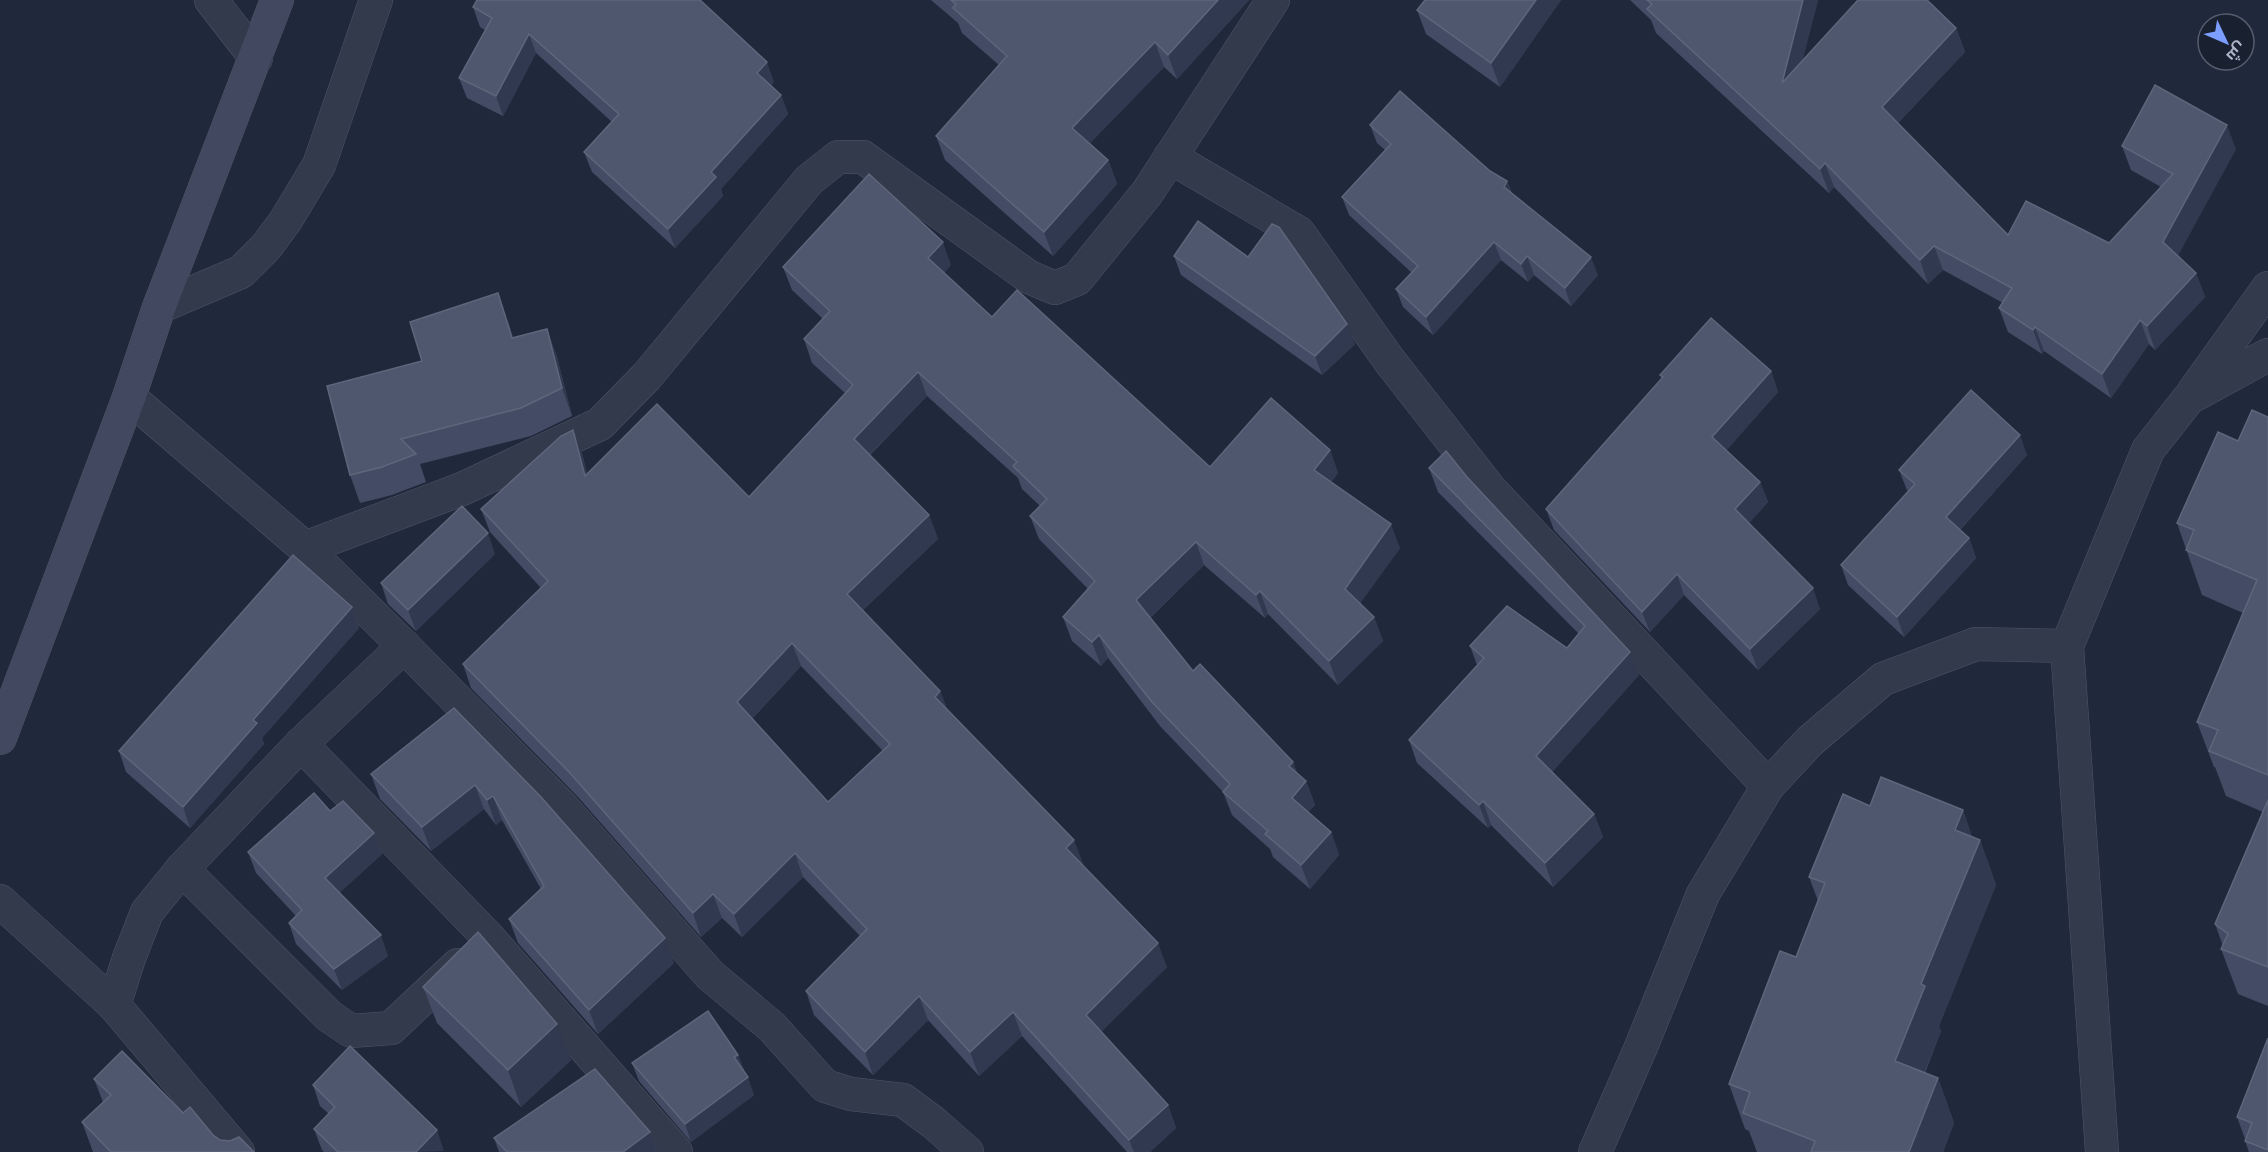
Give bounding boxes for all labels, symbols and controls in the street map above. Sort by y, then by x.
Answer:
north arrow [2196,12,2256,72]
text: ش [2222,37,2252,67]

